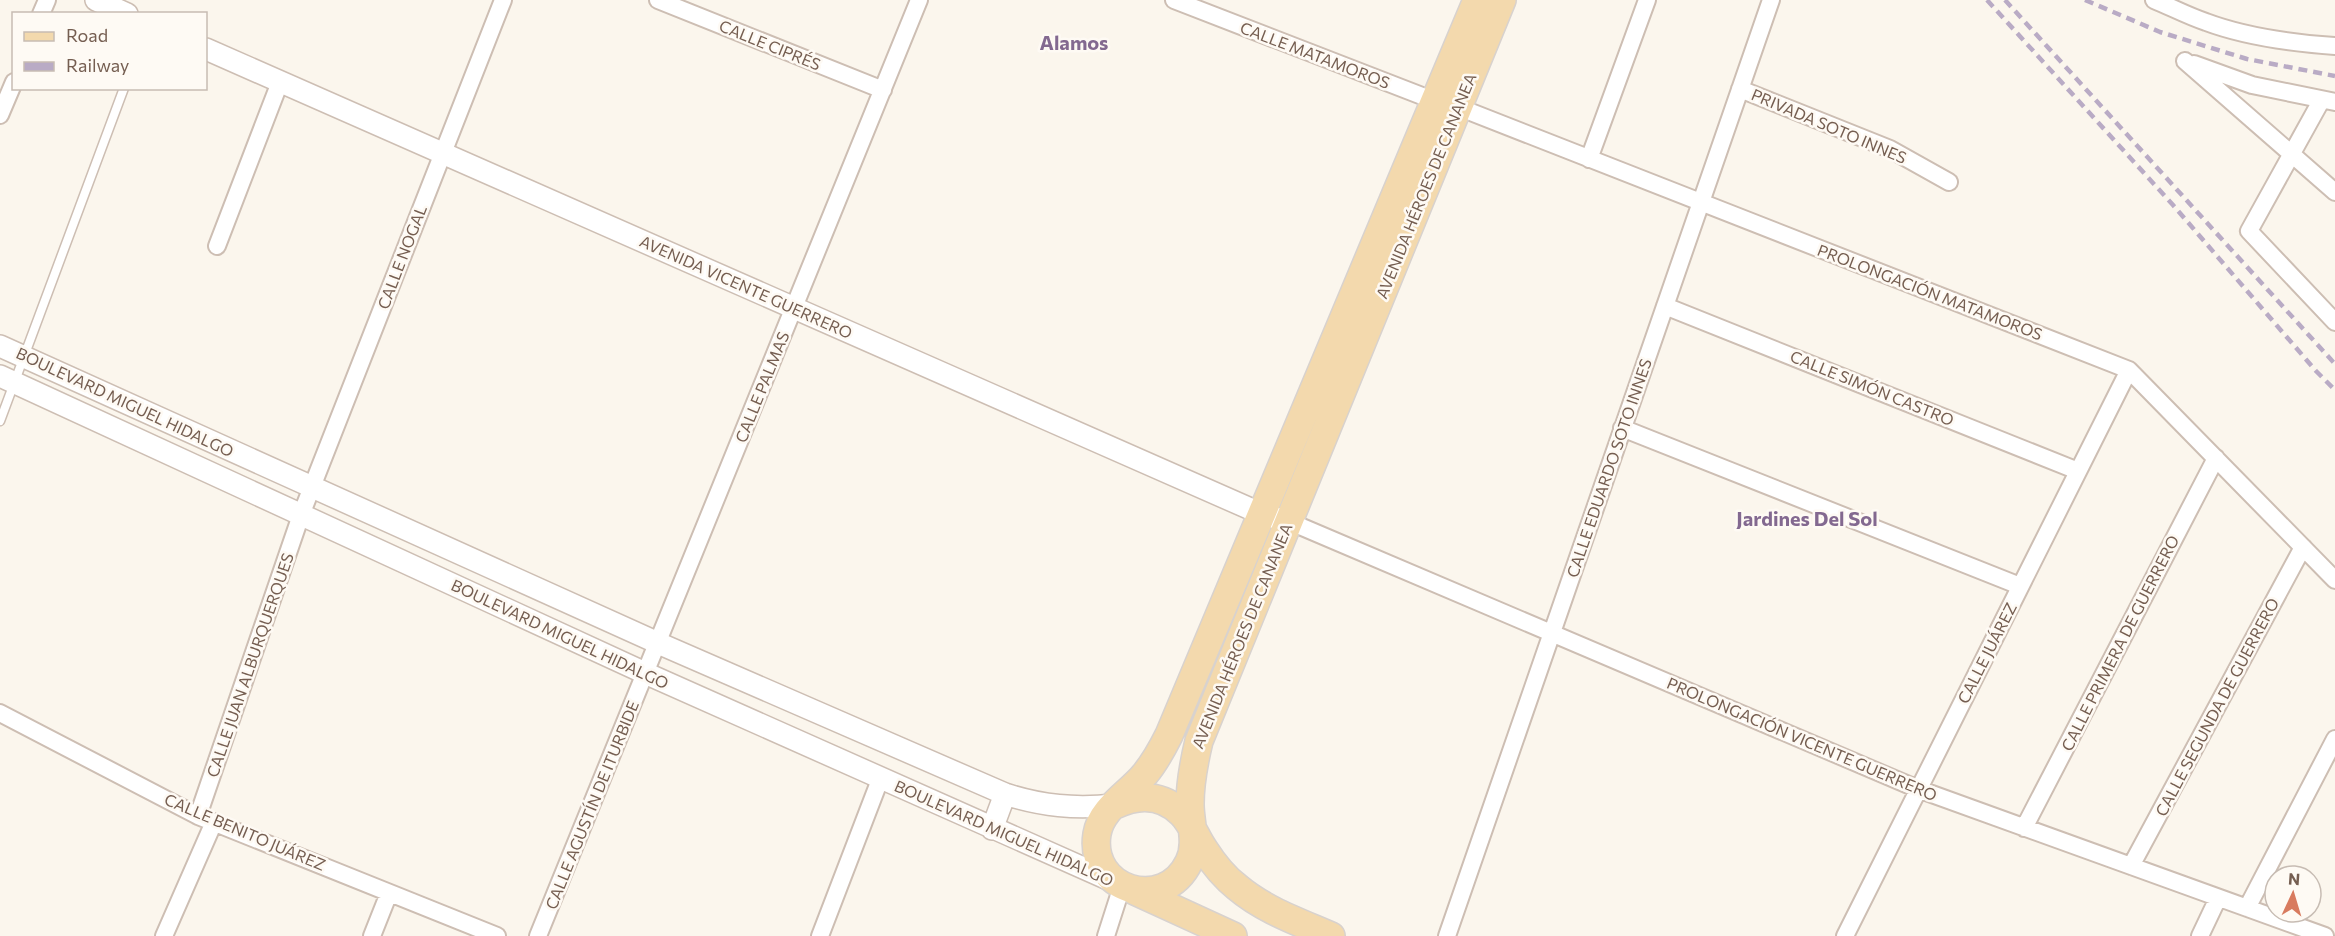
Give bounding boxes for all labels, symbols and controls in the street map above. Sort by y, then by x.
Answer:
legend [12,12,207,90]
street label: CALLE CIPRÉS [717,16,824,74]
street label: CALLE MATAMOROS [1238,17,1393,92]
text: Road [66,24,108,46]
district label: Alamos [1040,30,1108,54]
text: Railway [66,54,129,76]
street label: AVENIDA HÉROES DE CANANEA [1372,70,1480,301]
street label: PRIVADA SOTO INNES [1749,84,1910,167]
street label: CALLE NOGAL [373,202,430,312]
street label: AVENIDA VICENTE GUERRERO [637,231,855,342]
street label: PROLONGACIÓN MATAMOROS [1815,240,2045,343]
street label: CALLE PALMAS [731,329,792,445]
street label: BOULEVARD MIGUEL HIDALGO [14,343,237,460]
street label: CALLE SIMÓN CASTRO [1788,346,1957,429]
street label: CALLE EDUARDO SOTO INNES [1562,356,1655,580]
district label: Jardines Del Sol [1736,506,1878,530]
street label: AVENIDA HÉROES DE CANANEA [1188,520,1296,751]
street label: CALLE PRIMERA DE GUERRERO [2057,532,2182,754]
street label: CALLE JUAN ALBURQUERQUES [202,550,297,779]
street label: BOULEVARD MIGUEL HIDALGO [449,575,672,692]
street label: CALLE SEGUNDA DE GUERRERO [2151,594,2282,819]
street label: CALLE JUÁREZ [1953,599,2020,706]
street label: PROLONGACIÓN VICENTE GUERRERO [1664,673,1940,804]
street label: CALLE AGUSTÍN DE ITURBIDE [541,698,642,912]
street label: BOULEVARD MIGUEL HIDALGO [892,776,1117,890]
street label: CALLE BENITO JUÁREZ [162,789,329,874]
north arrow [2263,864,2323,924]
text: N [2287,869,2301,888]

